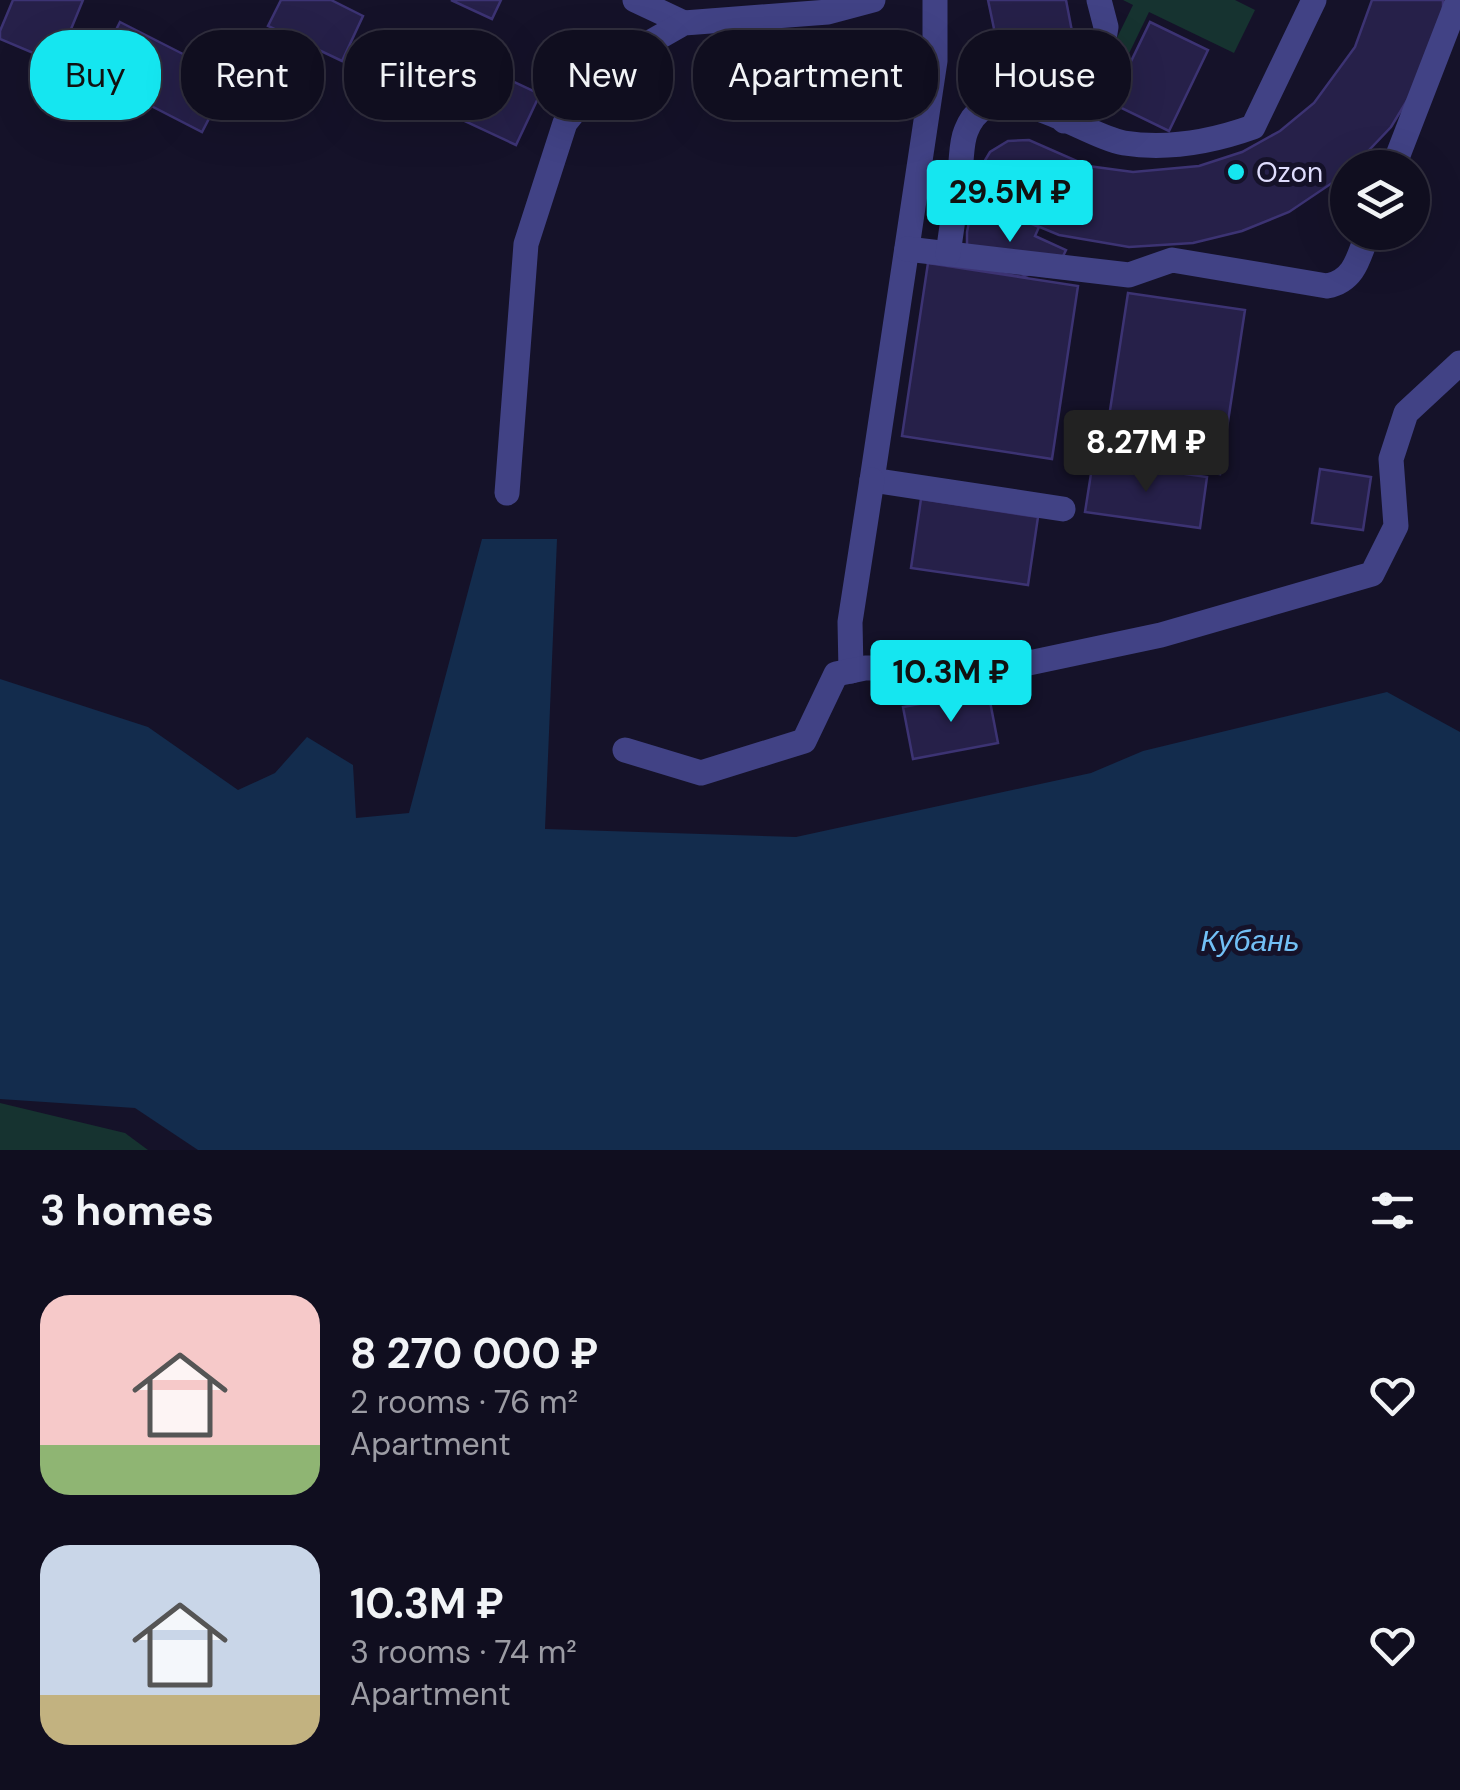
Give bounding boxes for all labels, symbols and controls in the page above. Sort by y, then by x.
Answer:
chip: Buy [30,30,161,120]
chip: Rent [181,30,324,120]
chip: Filters [344,30,513,120]
chip: New [533,30,673,120]
chip: Apartment [693,30,938,120]
chip: House [958,30,1131,120]
map controls [1330,150,1430,250]
button: layers [1330,150,1430,250]
place label: Ozon [1256,154,1323,191]
pin: 29.5M ₽ [918,160,1102,245]
marker: Ozon [1225,161,1247,183]
text: 29.5M ₽ [949,171,1071,213]
pin: 8.27M ₽ [1054,410,1238,495]
text: 8.27M ₽ [1086,421,1206,463]
pin: 10.3M ₽ [859,640,1043,725]
text: 10.3M ₽ [892,651,1010,693]
water label: Кубань [1201,921,1299,960]
text: 3 homes [40,1183,214,1238]
icon: filters [1365,1183,1420,1238]
text: 8 270 000 ₽ [350,1326,598,1381]
icon: home [120,1335,240,1455]
icon: heart [1365,1368,1420,1423]
text: 2 rooms · 76 m² [350,1381,578,1423]
text: Apartment [350,1423,511,1465]
text: 10.3M ₽ [350,1576,504,1631]
icon: home [120,1585,240,1705]
icon: heart [1365,1618,1420,1673]
text: 3 rooms · 74 m² [350,1631,577,1673]
text: Apartment [350,1673,511,1715]

